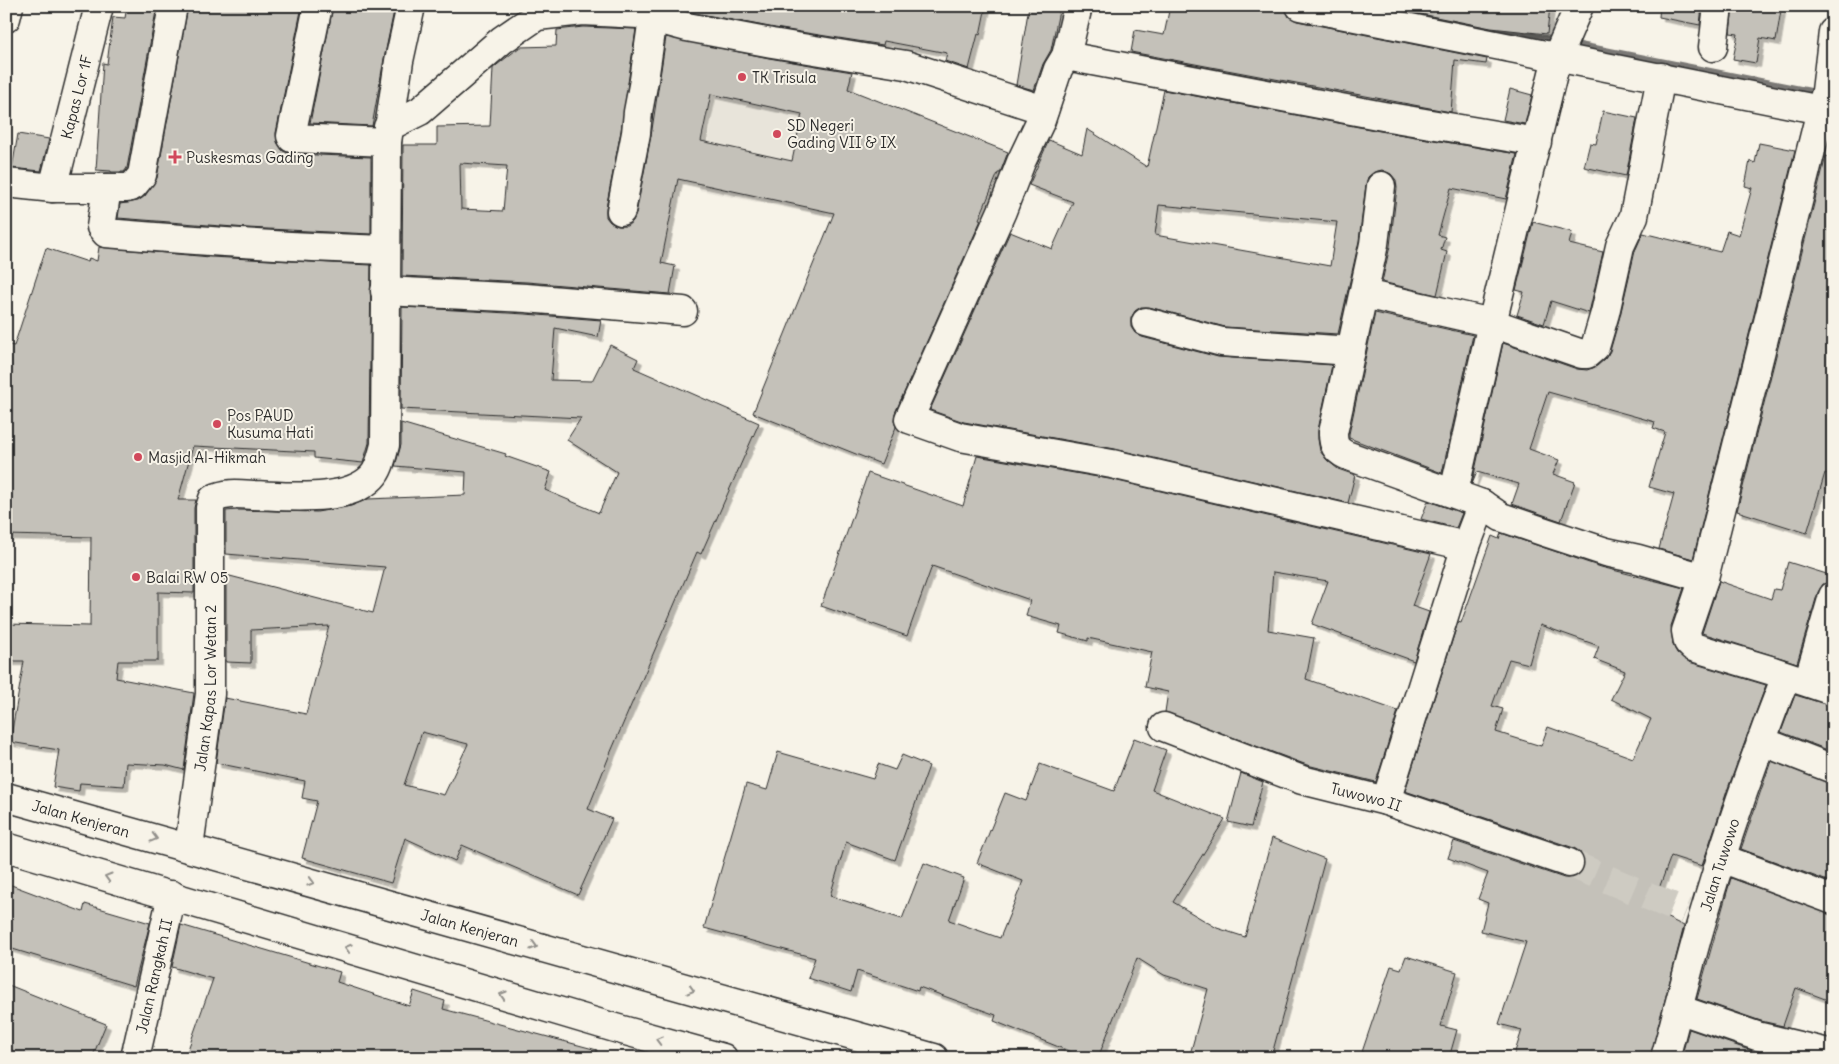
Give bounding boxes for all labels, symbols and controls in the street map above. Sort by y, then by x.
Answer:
street label: Kapas Lor 1F [56,52,96,141]
place label: TK Trisula [752,68,817,87]
marker: TK Trisula [736,71,748,83]
place label: SD Negeri Gading VII & IX [787,116,897,152]
marker: SD Negeri Gading VII & IX [771,128,783,140]
place label: Puskesmas Gading [186,148,314,167]
marker: Puskesmas Gading [168,150,182,164]
place label: Pos PAUD Kusuma Hati [227,406,314,442]
marker: Pos PAUD Kusuma Hati [211,418,223,430]
place label: Masjid Al-Hikmah [148,448,266,467]
marker: Masjid Al-Hikmah [132,451,144,463]
place label: Balai RW 05 [146,568,229,587]
marker: Balai RW 05 [130,571,142,583]
street label: Jalan Kapas Lor Wetan 2 [190,605,220,773]
street label: Tuwowo II [1329,778,1404,815]
street label: Jalan Kenjeran [30,795,132,841]
street label: Jalan Tuwowo [1696,816,1743,913]
one-way arrow [150,832,159,843]
one-way arrow [105,872,113,882]
one-way arrow [306,876,315,887]
street label: Jalan Kenjeran [419,905,521,950]
street label: Jalan Rangkah II [131,917,176,1035]
one-way arrow [530,940,538,950]
one-way arrow [344,943,352,953]
one-way arrow [686,984,694,994]
one-way arrow [500,990,508,1000]
one-way arrow [656,1036,664,1046]

